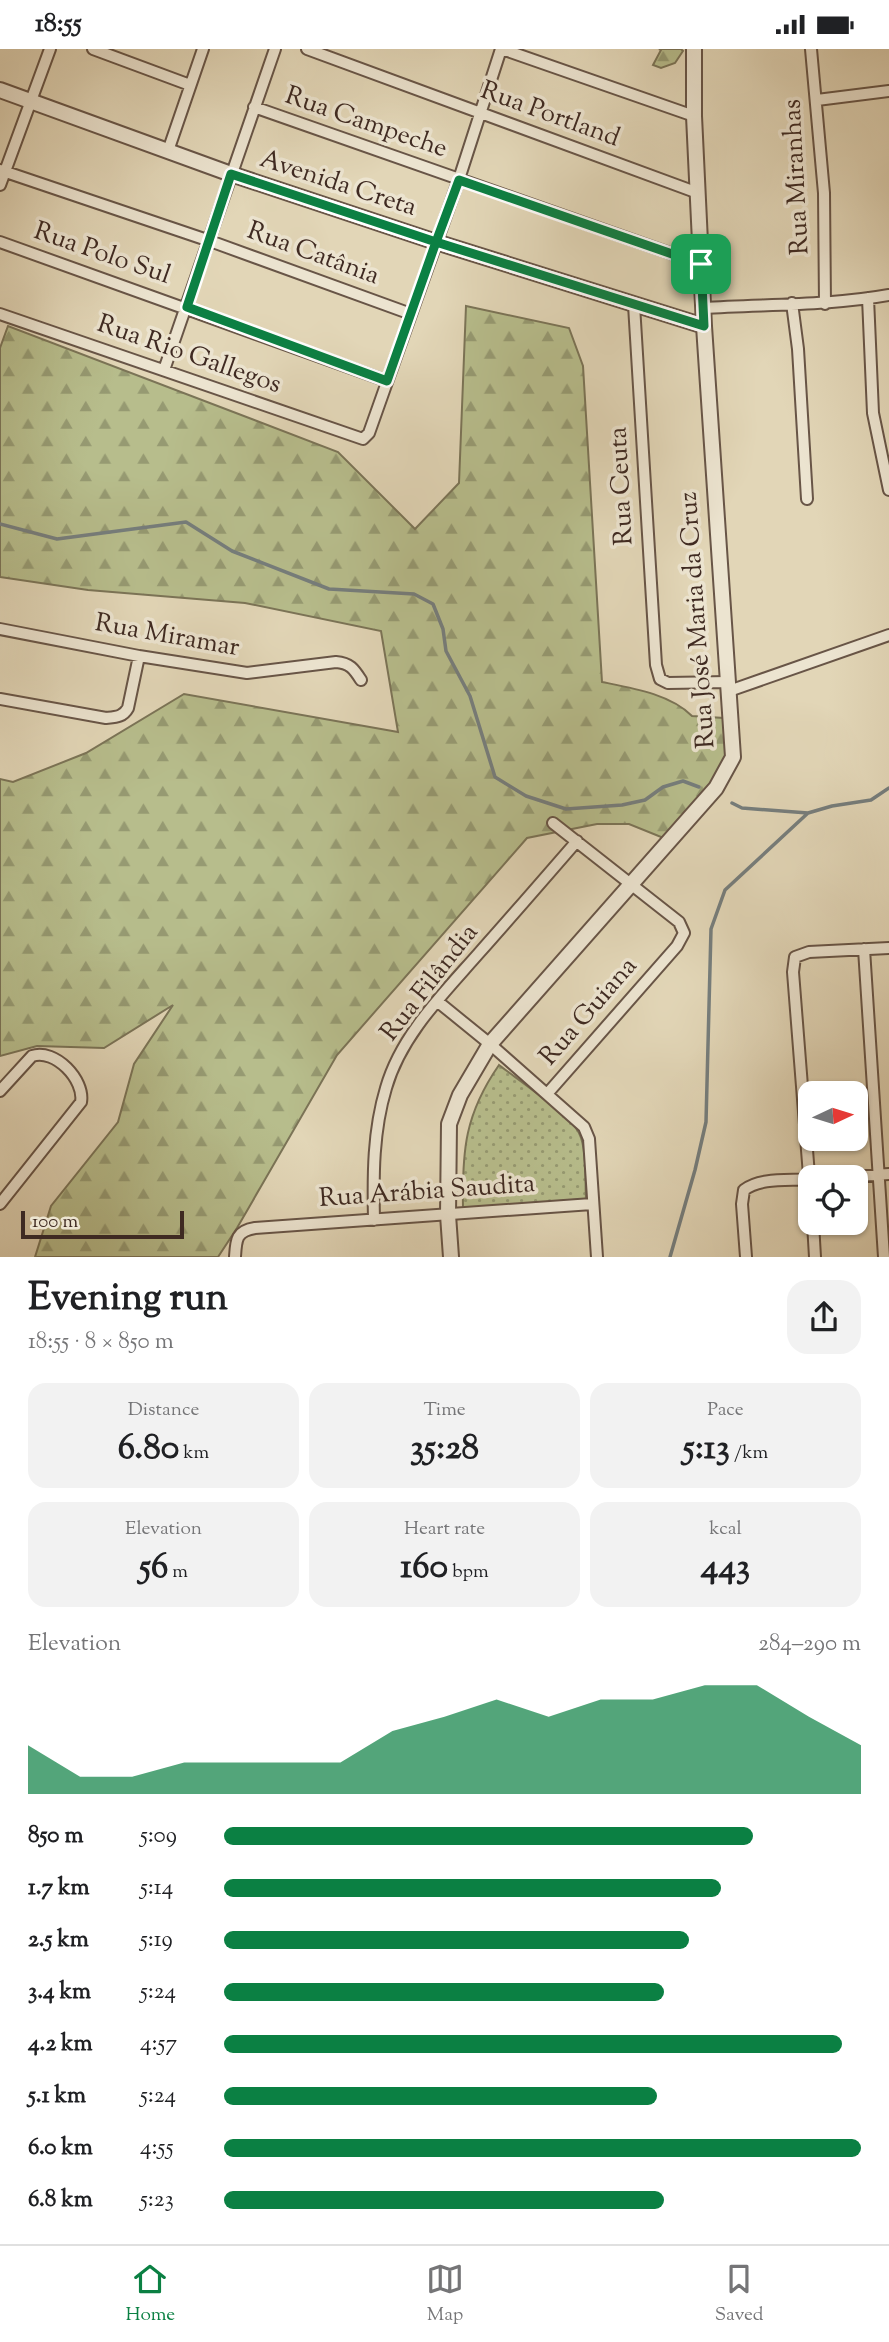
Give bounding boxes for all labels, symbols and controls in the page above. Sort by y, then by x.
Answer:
text: 18:55 [35,6,82,43]
street label: Rua Portland [475,73,625,157]
street label: Rua Campeche [280,78,452,168]
street label: Rua Miranhas [774,98,820,256]
street label: Avenida Creta [255,141,421,227]
street label: Rua Polo Sul [29,213,175,295]
street label: Rua Catânia [242,213,384,295]
pin [671,234,731,294]
icon: arrive [682,245,720,283]
street label: Rua Rio Gallegos [92,306,286,404]
street label: Rua Ceuta [600,426,644,546]
street label: Rua José Maria da Cruz [671,490,725,750]
street label: Rua Miramar [92,605,242,667]
street label: Rua Filândia [372,916,488,1050]
street label: Rua Guiana [531,950,647,1074]
north arrow [798,1081,868,1151]
map controls [798,1081,868,1235]
button: locate [798,1165,868,1235]
street label: Rua Arábia Saudita [318,1166,536,1218]
scale bar [21,1208,184,1240]
text: 100 m [32,1209,78,1236]
text: Evening run [28,1273,228,1327]
button: share [787,1280,861,1354]
text: 18:55 · 8 × 850 m [28,1326,174,1359]
text: Distance [128,1397,199,1424]
text: Time [423,1397,466,1424]
text: Pace [707,1397,744,1424]
text: 6.80 [118,1424,179,1475]
text: 35:28 [410,1424,479,1475]
text: 5:13 [683,1424,730,1475]
text: km [179,1440,209,1467]
text: /km [730,1440,768,1467]
text: Elevation [125,1516,202,1543]
text: Heart rate [404,1516,485,1543]
text: kcal [709,1516,742,1543]
text: 56 [139,1543,168,1594]
text: 160 [400,1543,448,1594]
text: 443 [701,1543,750,1594]
text: m [168,1559,188,1586]
text: bpm [448,1559,489,1586]
text: Elevation [28,1628,121,1661]
text: 284–290 m [758,1628,861,1661]
text: 850 m [28,1820,83,1853]
text: 5:09 [140,1820,177,1853]
text: 1.7 km [28,1872,90,1905]
text: 5:14 [140,1872,173,1905]
text: 2.5 km [28,1924,89,1957]
text: 5:19 [140,1924,173,1957]
text: 3.4 km [28,1976,91,2009]
text: 5:24 [140,1976,176,2009]
text: 4.2 km [28,2028,93,2061]
text: 4:57 [140,2028,177,2061]
text: 5.1 km [28,2080,86,2113]
text: 5:24 [140,2080,176,2113]
text: 6.0 km [28,2132,93,2165]
text: 4:55 [140,2132,174,2165]
text: 6.8 km [28,2184,93,2217]
text: 5:23 [140,2184,174,2217]
tab: Home [125,2260,175,2329]
tab: Map [426,2260,464,2329]
tab: Saved [715,2260,764,2329]

